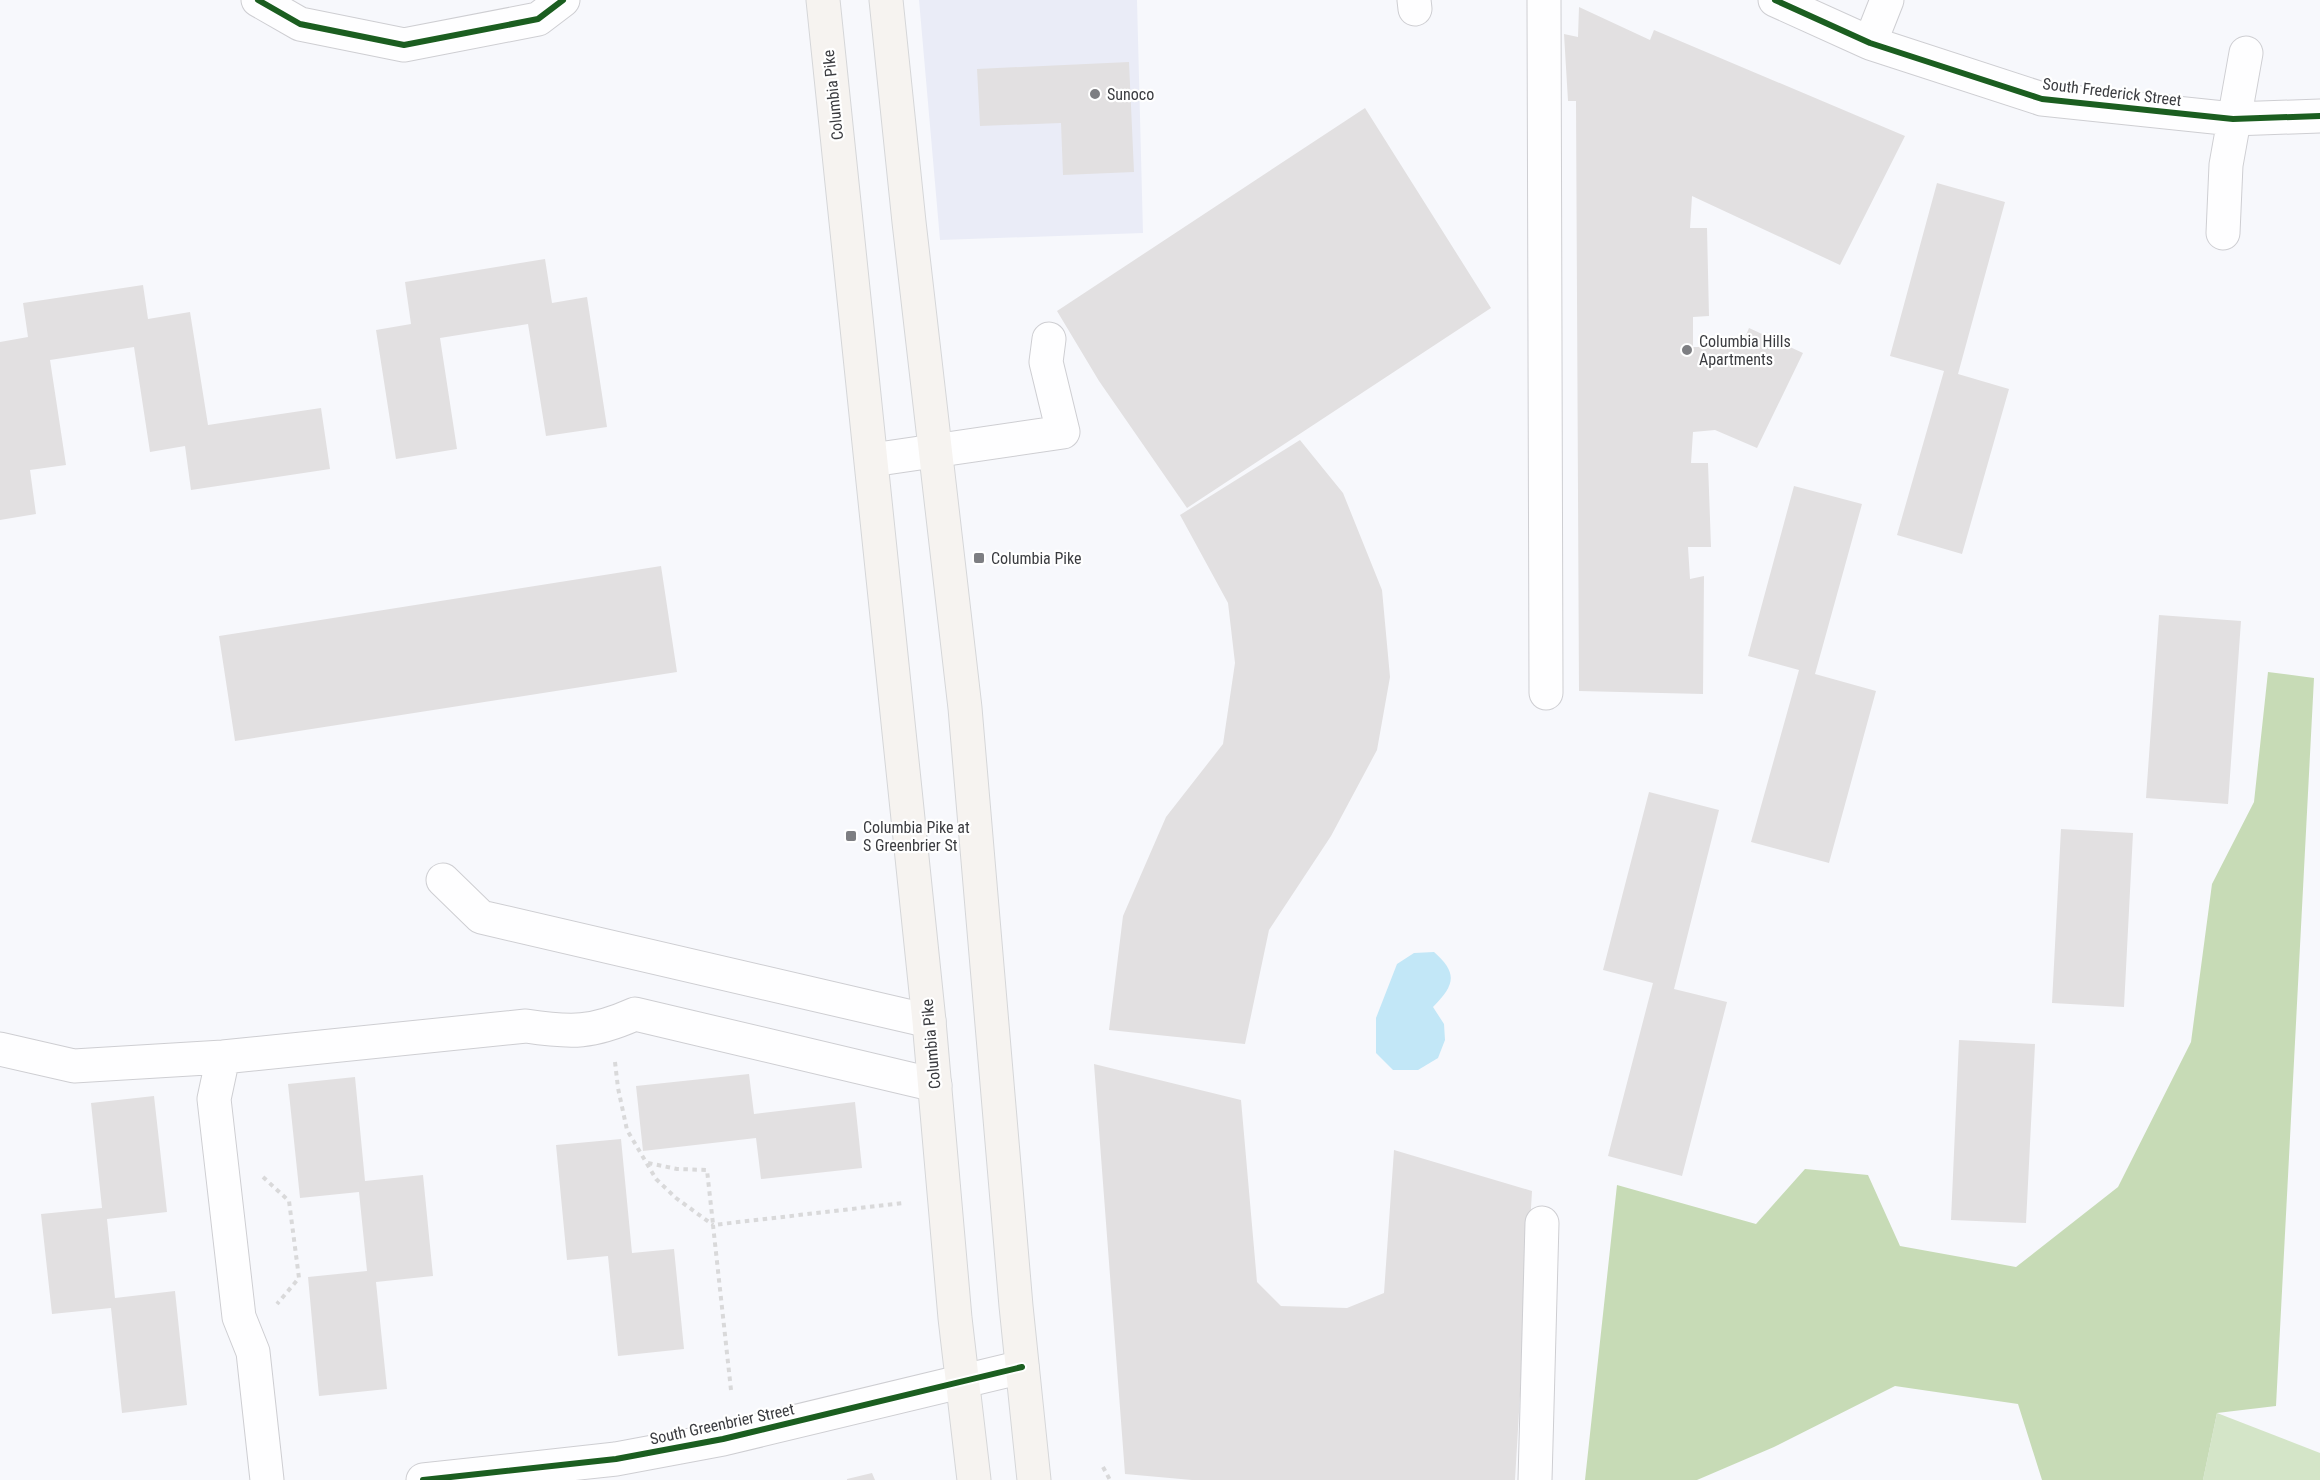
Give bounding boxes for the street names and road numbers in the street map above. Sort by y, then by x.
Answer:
street label: Columbia Pike [819,49,847,141]
street label: South Frederick Street [2042,74,2183,110]
street label: Columbia Pike [918,998,944,1090]
street label: South Greenbrier Street [648,1399,796,1449]

